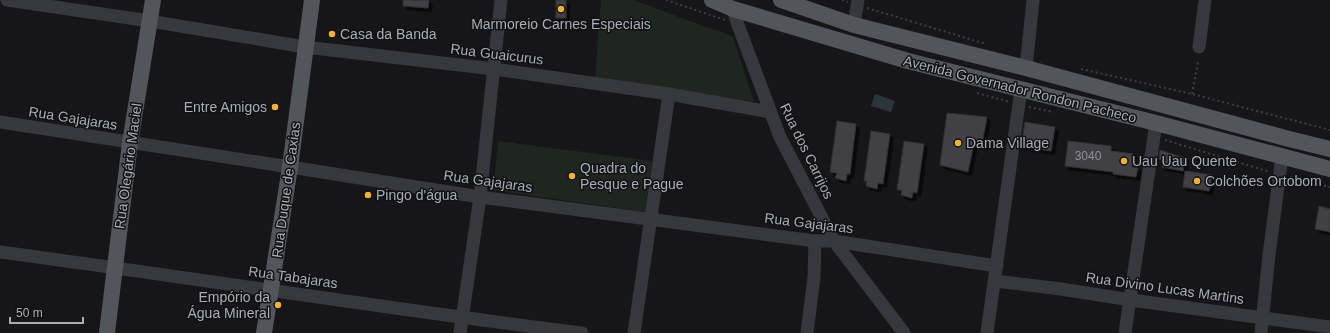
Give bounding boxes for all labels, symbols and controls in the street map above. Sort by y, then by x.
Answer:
marker: Marmoreio Carnes Especiais [556,4,566,14]
place label: Marmoreio Carnes Especiais [471,16,651,32]
place label: Casa da Banda [340,26,437,42]
marker: Casa da Banda [327,29,337,39]
street label: Rua Guaicurus [450,40,544,68]
street label: Avenida Governador Rondon Pacheco [902,52,1138,126]
place label: Entre Amigos [184,99,267,115]
street label: Rua dos Carrijos [777,101,837,201]
street label: Rua Olegário Maciel [111,102,145,230]
marker: Entre Amigos [270,102,280,112]
street label: Rua Gajajaras [28,103,118,133]
street label: Rua Duque de Caxias [269,121,303,259]
place label: Dama Village [966,135,1049,151]
marker: Dama Village [953,138,963,148]
house number: 3040 [1075,149,1102,163]
place label: Uau Uau Quente [1132,153,1237,169]
marker: Uau Uau Quente [1119,156,1129,166]
place label: Quadra do Pesque e Pague [580,160,684,192]
street label: Rua Gajajaras [443,167,533,195]
marker: Quadra do Pesque e Pague [567,171,577,181]
place label: Colchões Ortobom [1205,173,1322,189]
marker: Colchões Ortobom [1192,176,1202,186]
place label: Pingo d'água [376,187,458,203]
marker: Pingo d'água [363,190,373,200]
street label: Rua Gajajaras [764,210,854,236]
street label: Rua Tabajaras [247,263,339,291]
street label: Rua Divino Lucas Martins [1085,269,1245,307]
place label: Empório da Água Mineral [188,289,270,321]
scale bar [10,299,83,325]
marker: Empório da Água Mineral [273,300,283,310]
text: 50 m [16,306,43,320]

